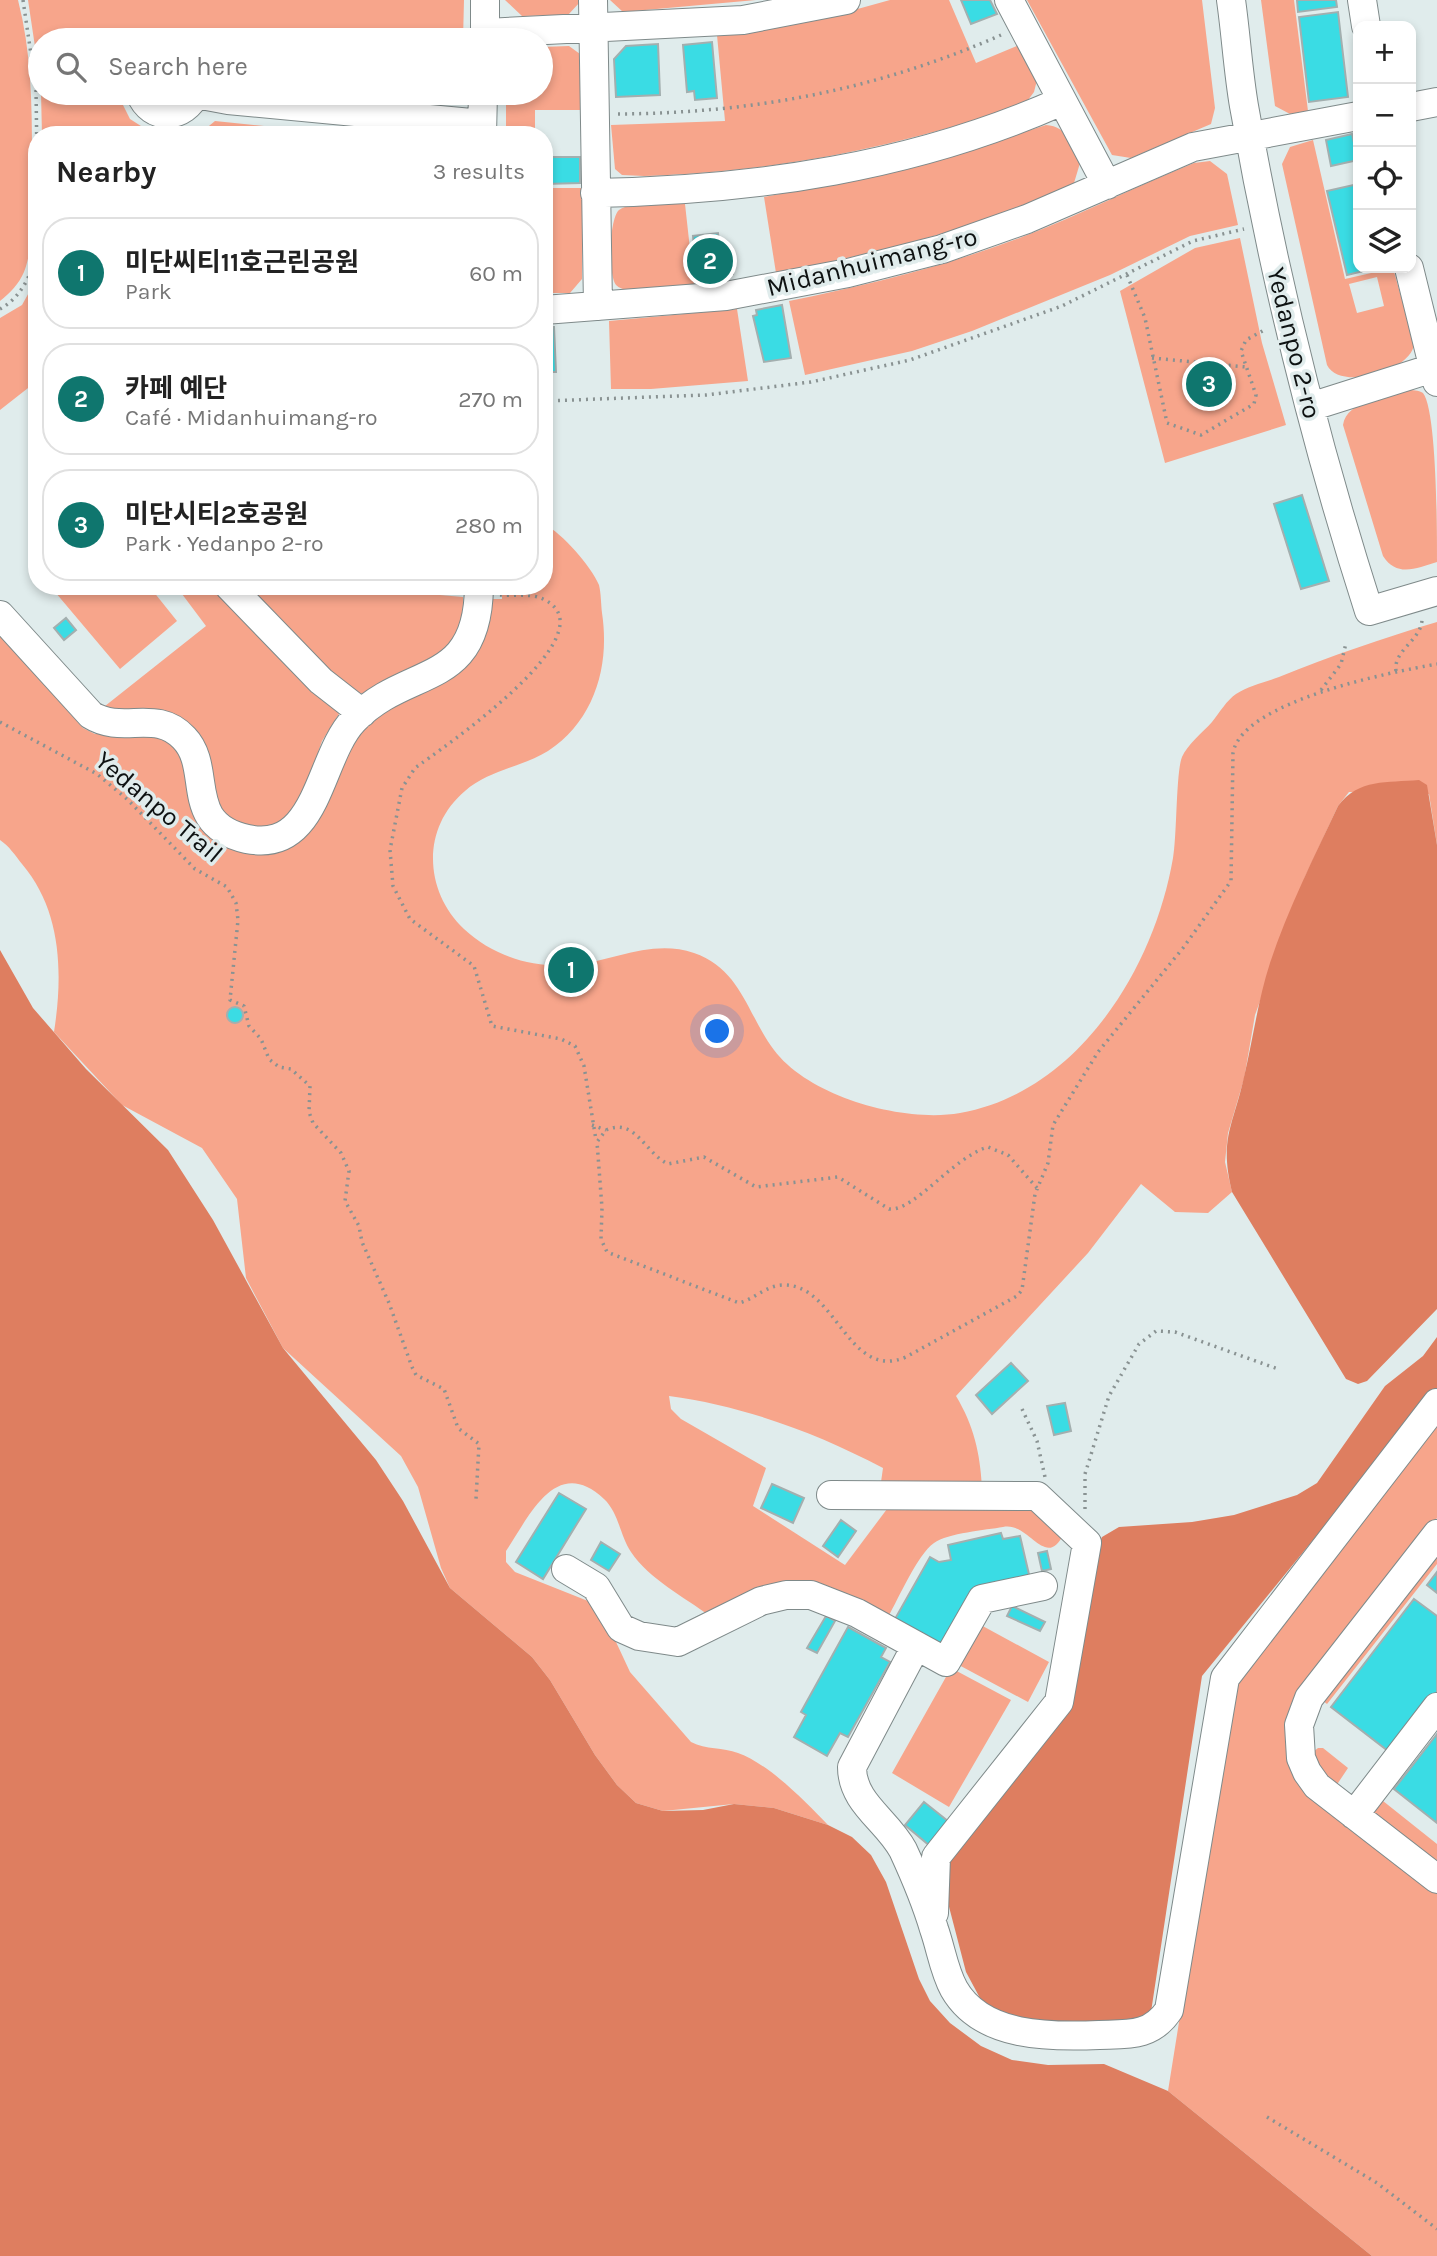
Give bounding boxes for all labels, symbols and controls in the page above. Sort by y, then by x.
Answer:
map controls [1353,21,1416,273]
button: + [1353,21,1416,84]
search box [28,28,553,105]
icon: search [52,48,90,86]
text: Search here [108,51,248,82]
button: − [1353,84,1416,147]
button: locate [1353,147,1416,210]
text: Nearby [56,154,156,190]
text: 3 results [433,158,525,185]
button: layers [1353,210,1416,273]
street label: Midanhuimang-ro [763,221,981,303]
pin: 2 [687,235,733,287]
text: 미단씨티11호근린공원 [125,247,359,278]
text: 1 [77,260,85,287]
text: 60 m [469,260,523,287]
street label: Yedanpo 2-ro [1260,264,1328,422]
text: Park [125,278,172,305]
pin: 3 [1186,358,1232,410]
text: 카페 예단 [125,373,227,404]
text: 2 [74,386,88,413]
text: 270 m [458,386,523,413]
text: Café · Midanhuimang-ro [125,404,378,431]
text: 미단시티2호공원 [125,499,308,530]
text: 3 [74,512,88,539]
text: 280 m [455,512,523,539]
text: Park · Yedanpo 2-ro [125,530,324,557]
street label: Yedanpo Trail [89,745,229,869]
pin: 1 [548,944,594,996]
your location [700,1014,734,1048]

